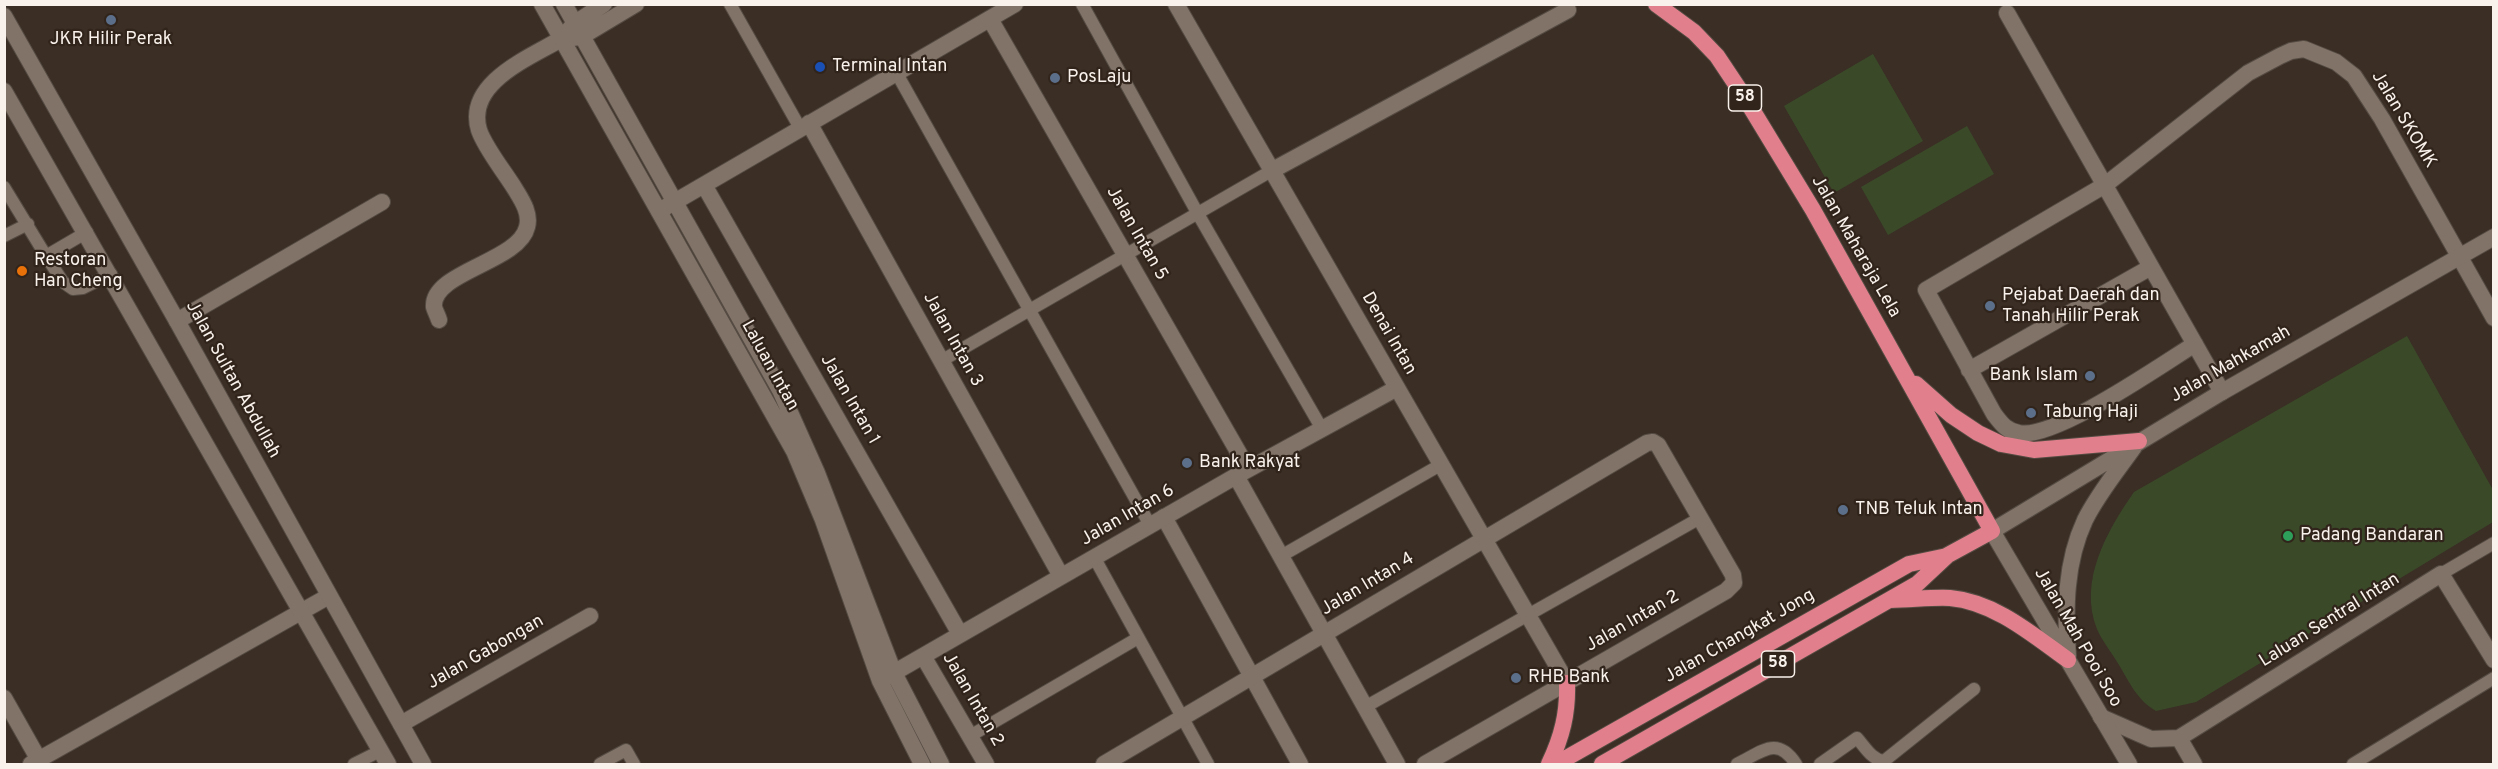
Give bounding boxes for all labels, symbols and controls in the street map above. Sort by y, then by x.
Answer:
marker: JKR Hilir Perak [104,13,118,27]
place label: JKR Hilir Perak [50,29,172,51]
place label: Terminal Intan [832,56,948,78]
marker: Terminal Intan [813,60,827,74]
place label: PosLaju [1067,67,1131,89]
street label: Jalan SKOMK [2366,68,2440,172]
marker: PosLaju [1048,71,1062,85]
road number: 58 [1728,85,1762,111]
street label: Jalan Maharaja Lela [1806,172,1904,322]
street label: Jalan Intan 5 [1100,183,1172,285]
place label: Restoran Han Cheng [34,250,123,292]
marker: Restoran Han Cheng [15,264,29,278]
place label: Pejabat Daerah dan Tanah Hilir Perak [2002,285,2160,328]
street label: Jalan Intan 3 [917,289,987,391]
street label: Denai Intan [1356,289,1420,379]
street label: Jalan Sultan Abdullah [180,298,284,462]
marker: Pejabat Daerah dan Tanah Hilir Perak [1983,299,1997,313]
street label: Laluan Intan [735,317,803,415]
street label: Jalan Mahkamah [2167,322,2295,408]
street label: Jalan Intan 1 [815,351,883,449]
place label: Bank Islam [1990,365,2078,387]
marker: Bank Islam [2083,369,2097,383]
place label: Tabung Haji [2043,402,2138,424]
marker: Tabung Haji [2024,406,2038,420]
place label: Bank Rakyat [1199,452,1300,474]
marker: Bank Rakyat [1180,456,1194,470]
street label: Jalan Intan 6 [1077,481,1179,551]
place label: TNB Teluk Intan [1855,499,1983,521]
marker: TNB Teluk Intan [1836,503,1850,517]
place label: Padang Bandaran [2300,525,2444,547]
marker: Padang Bandaran [2281,529,2295,543]
street label: Jalan Intan 4 [1317,549,1419,621]
street label: Jalan Mah Pooi Soo [2028,565,2126,711]
street label: Laluan Sentral Intan [2256,569,2404,673]
street label: Jalan Changkat Jong [1661,585,1819,689]
street label: Jalan Intan 2 [1582,586,1684,658]
street label: Jalan Gabongan [424,611,548,695]
street label: Jalan Intan 2 [936,649,1008,751]
road number: 58 [1762,651,1794,677]
place label: RHB Bank [1528,667,1610,689]
marker: RHB Bank [1509,671,1523,685]

